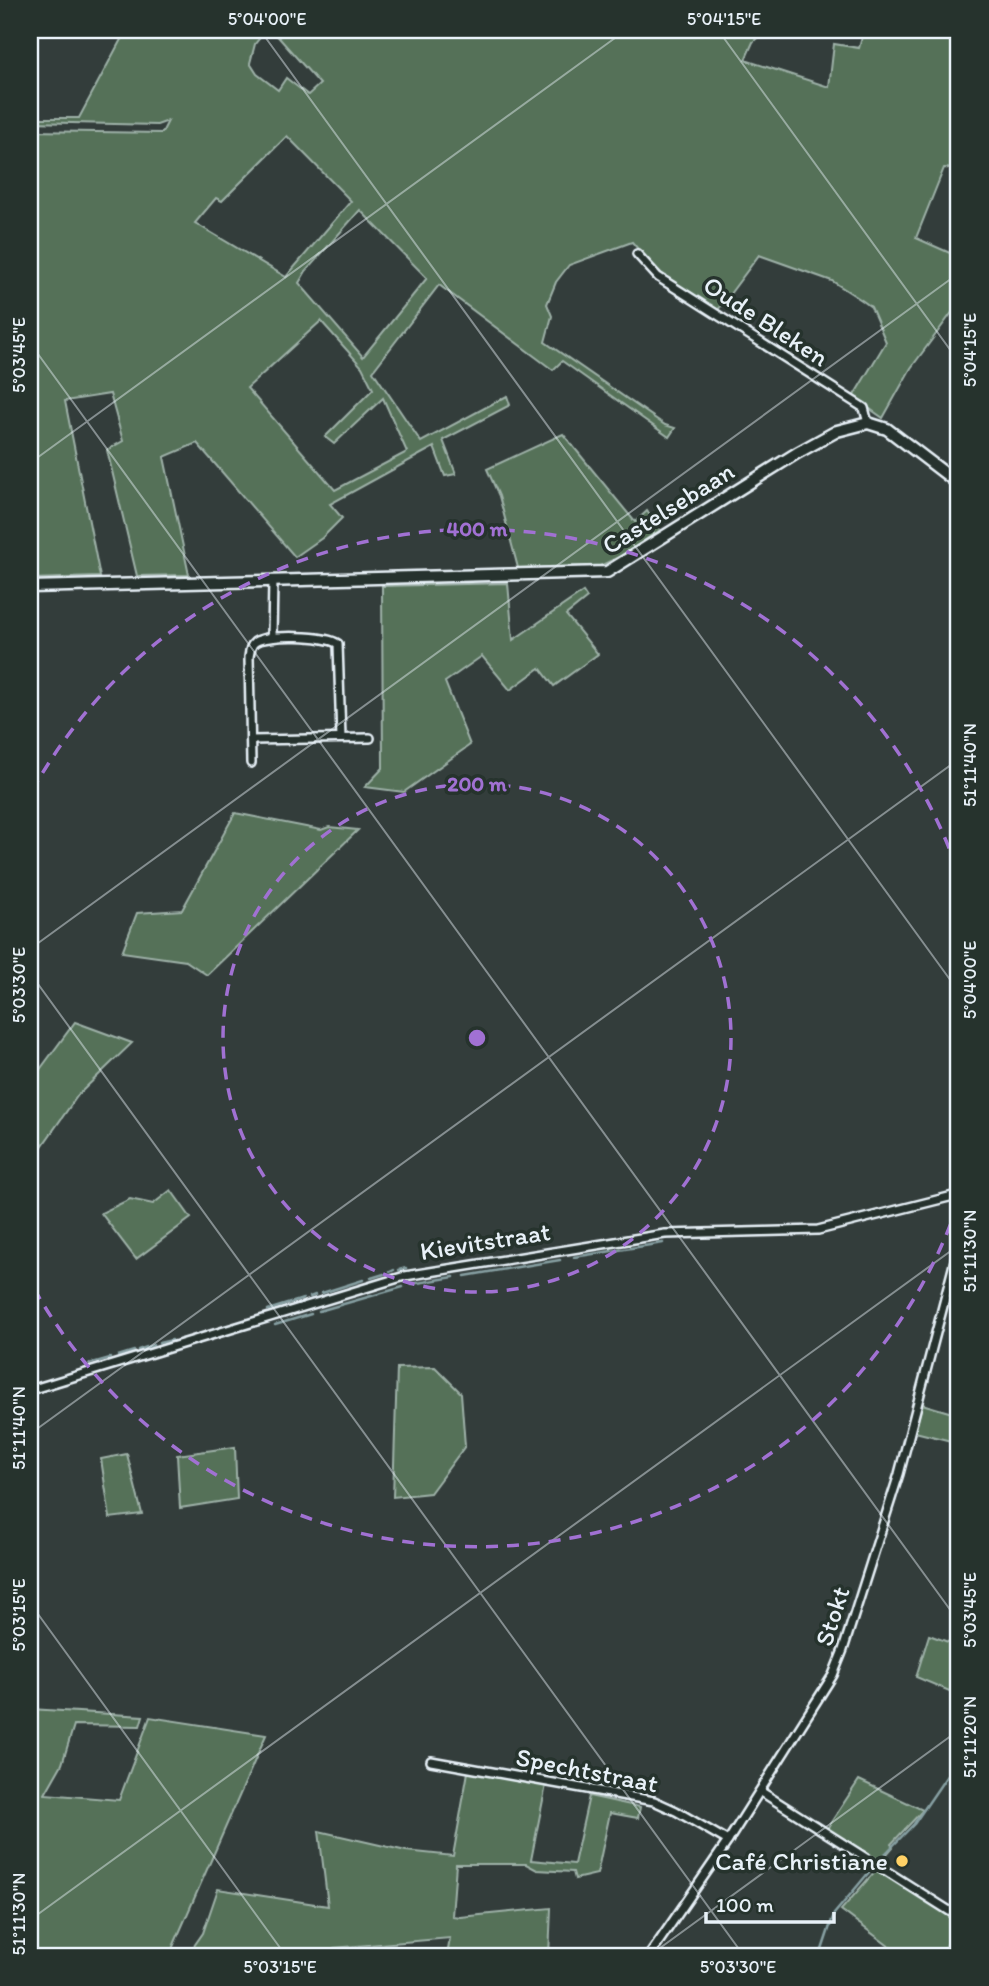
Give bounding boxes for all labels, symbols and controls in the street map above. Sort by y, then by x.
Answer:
text: 5°04'00"E [228,8,306,30]
text: 5°04'15"E [687,8,761,30]
street label: Oude Bleken [697,269,835,374]
text: 5°04'15"E [959,313,981,387]
text: 5°03'45"E [8,317,30,393]
street label: Castelsebaan [596,455,740,561]
text: 400 m [447,516,508,541]
text: 51°11'40"N [959,723,981,807]
text: 200 m [447,771,507,796]
text: 5°04'00"E [959,941,981,1019]
text: 5°03'30"E [8,947,30,1023]
centre of rings [465,1026,489,1050]
text: 51°11'30"N [959,1210,981,1292]
street label: Kievitstraat [418,1215,553,1267]
text: 51°11'40"N [8,1386,30,1470]
text: 5°03'45"E [959,1572,981,1648]
text: 5°03'15"E [8,1578,30,1652]
street label: Stokt [807,1582,857,1650]
text: 51°11'20"N [959,1696,981,1778]
street label: Spechtstraat [513,1741,661,1799]
place label: Café Christiane [715,1845,888,1877]
marker: Café Christiane [894,1853,910,1869]
text: 51°11'30"N [8,1873,30,1955]
scale bar [706,1881,833,1925]
text: 100 m [716,1892,774,1917]
text: 5°03'15"E [243,1956,317,1978]
text: 5°03'30"E [700,1956,776,1978]

